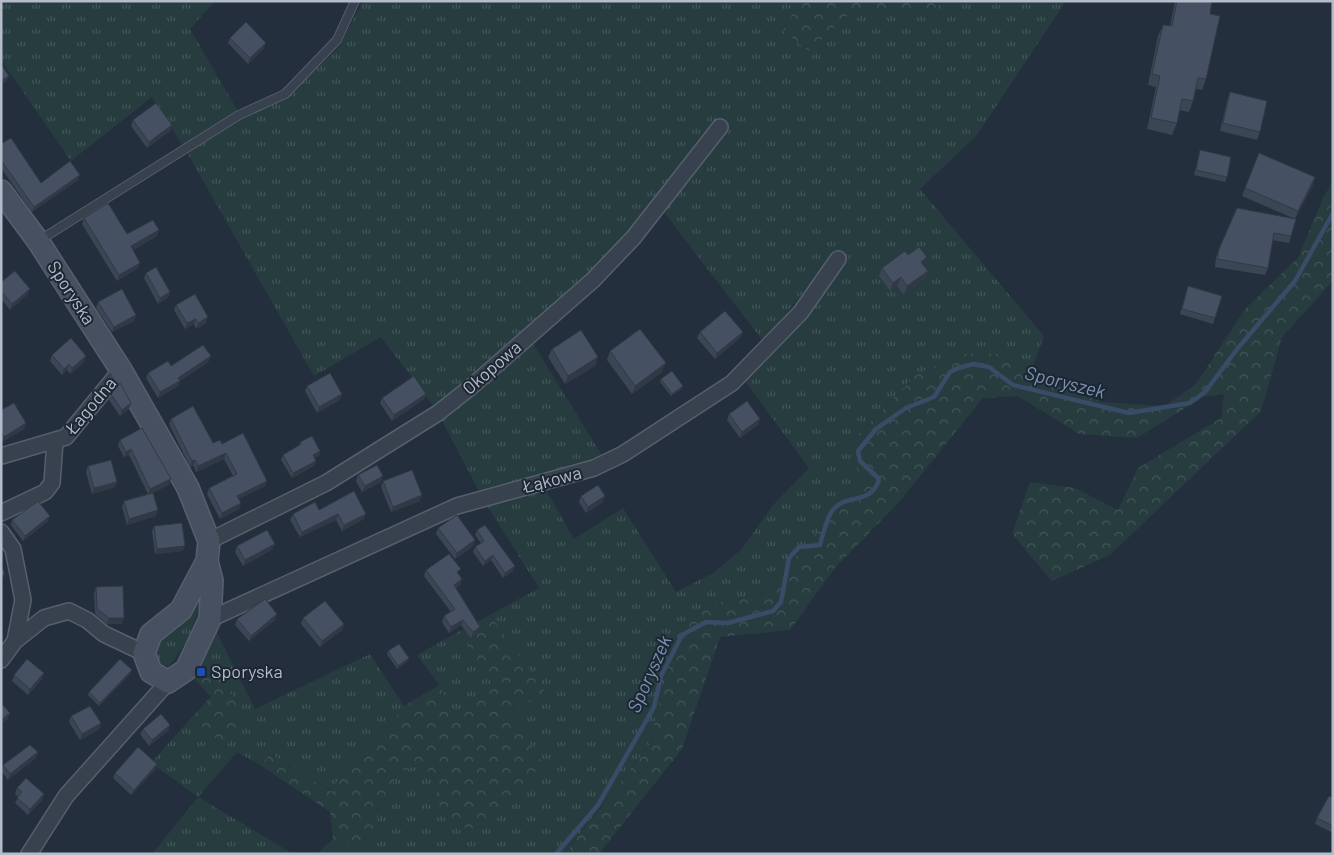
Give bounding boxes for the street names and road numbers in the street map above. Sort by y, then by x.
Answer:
street label: Sporyska [43,256,101,328]
street label: Okopowa [457,336,525,399]
street label: Łagodna [59,372,121,439]
street label: Łąkowa [519,461,584,498]

